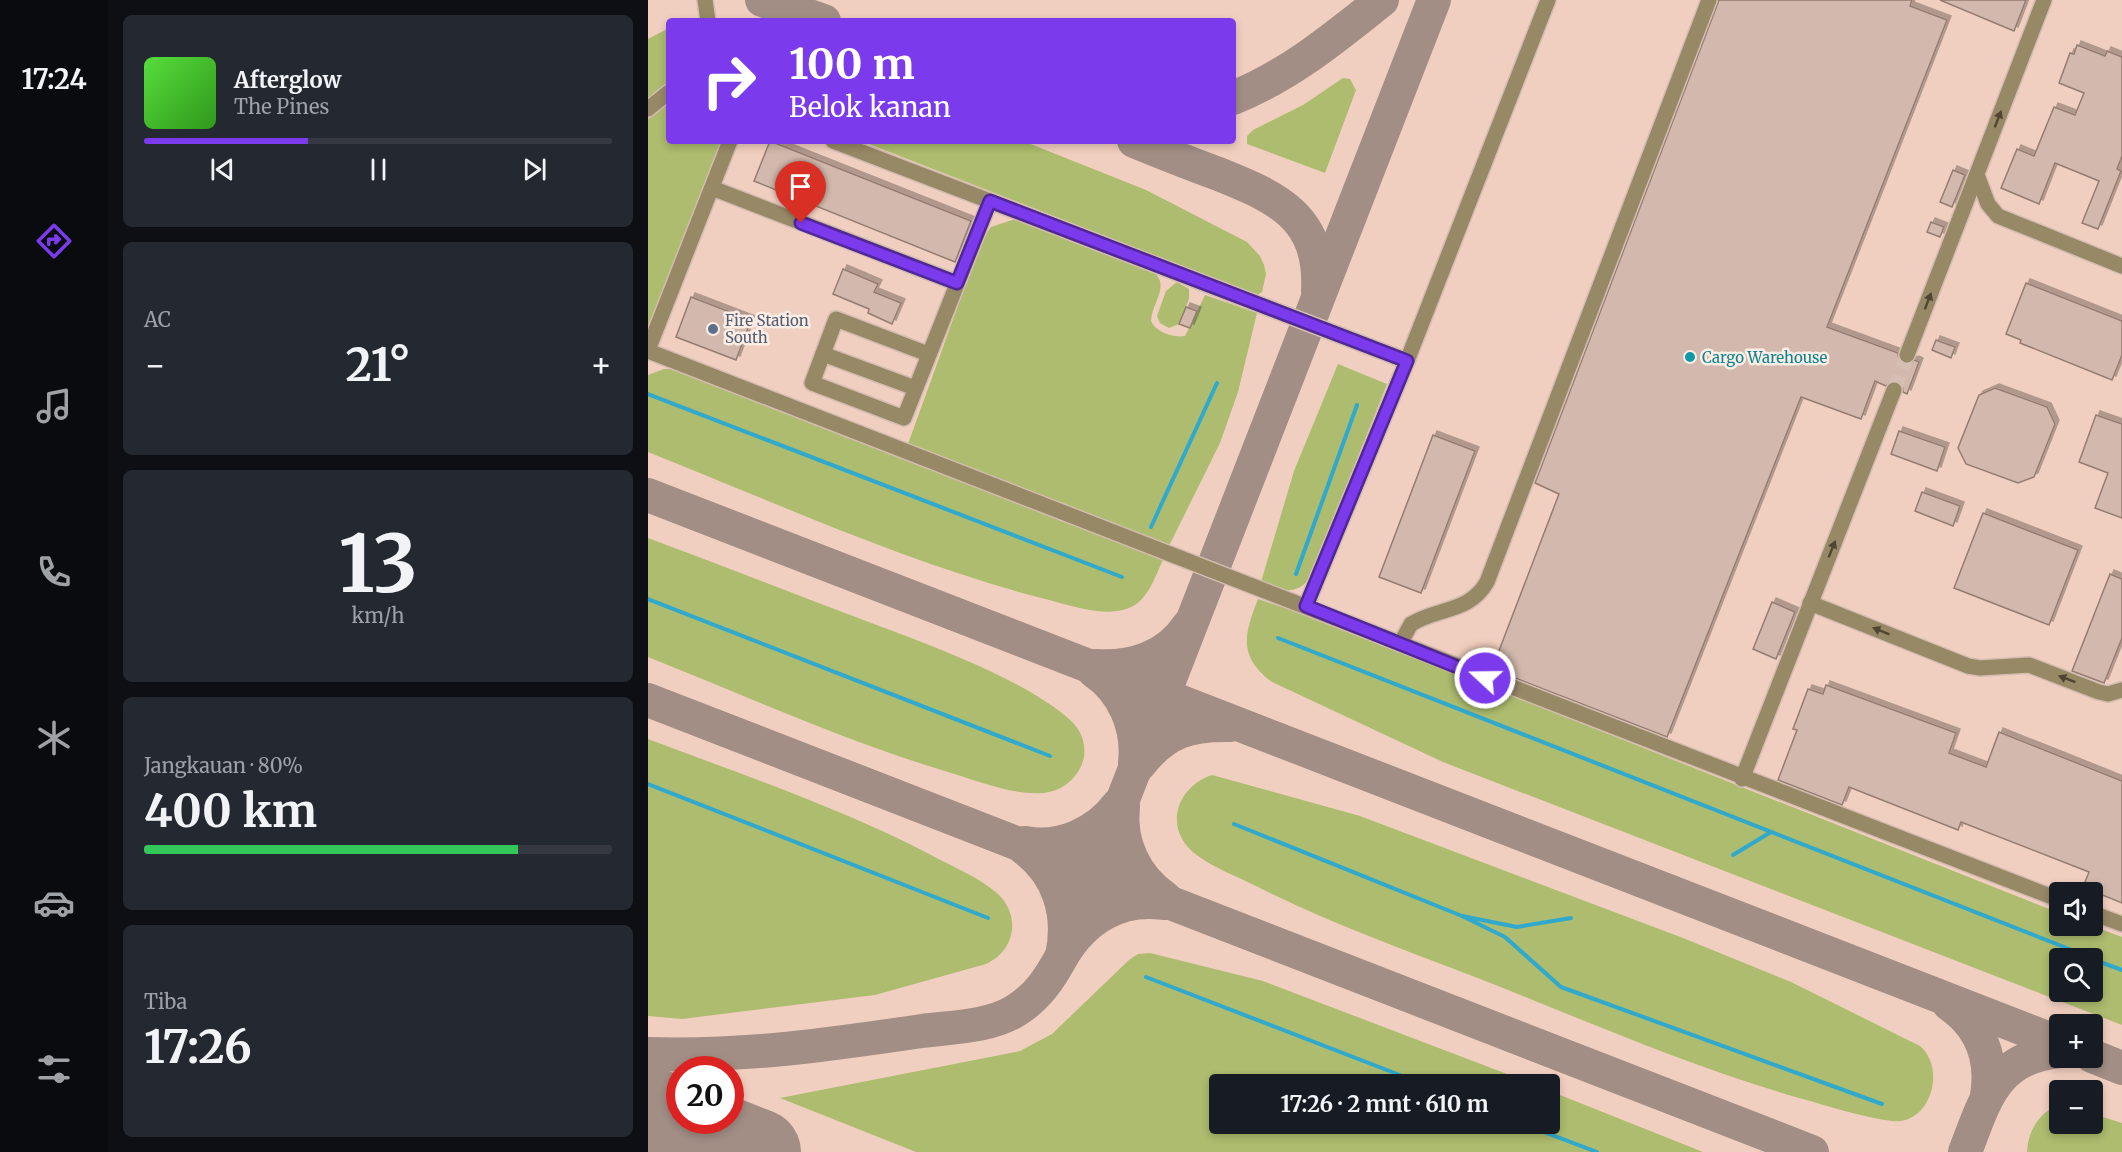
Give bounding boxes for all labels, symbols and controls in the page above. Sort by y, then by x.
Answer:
text: 100 m [789,38,915,90]
icon: right [690,42,768,120]
text: 17:24 [21,62,87,96]
text: Afterglow [234,66,341,94]
text: Belok kanan [789,90,951,124]
text: The Pines [234,94,329,119]
one-way arrow [1994,110,2003,128]
icon: previous [206,153,239,186]
icon: pause [362,153,395,186]
icon: next [518,153,551,186]
pin [775,161,826,223]
icon: arrive [784,170,817,203]
icon: directions [33,220,75,262]
one-way arrow [1924,292,1933,310]
text: AC [144,307,171,332]
place label: Fire Station South [725,311,809,347]
marker: Fire Station South [706,322,720,336]
text: 21° [345,337,411,393]
text: − [144,345,166,386]
text: + [590,345,612,386]
place label: Cargo Warehouse [1702,348,1827,367]
marker: Cargo Warehouse [1683,350,1697,364]
icon: music [33,385,75,427]
text: 13 [338,515,418,613]
one-way arrow [1828,540,1837,558]
icon: phone [33,551,75,593]
text: km/h [352,603,404,628]
one-way arrow [1872,626,1890,636]
position arrow [1453,646,1517,710]
one-way arrow [2058,674,2076,684]
icon: climate [33,717,75,759]
text: Jangkauan · 80% [144,753,303,778]
text: 400 km [144,783,317,839]
icon: car [33,882,75,924]
map controls [2049,882,2103,1134]
button: sound [2049,882,2103,936]
button: search [2049,948,2103,1002]
text: Tiba [144,989,187,1014]
button: + [2049,1014,2103,1068]
text: 17:26 [144,1019,252,1075]
icon: filters [33,1048,75,1090]
speed limit sign: 20 [666,1056,744,1134]
button: − [2049,1080,2103,1134]
text: 17:26 · 2 mnt · 610 m [1280,1090,1489,1118]

